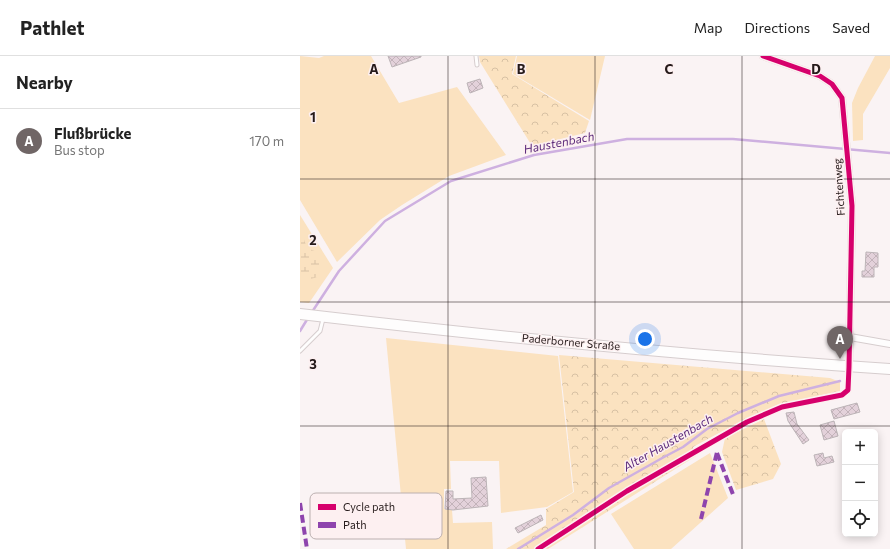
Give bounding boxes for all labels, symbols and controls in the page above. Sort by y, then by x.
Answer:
text: Pathlet [20,16,85,39]
text: Map [694,19,723,36]
text: Directions [745,19,810,36]
text: Saved [832,19,870,36]
text: A [369,61,379,77]
text: B [517,61,526,77]
text: C [665,61,674,77]
text: D [811,61,821,77]
text: Nearby [16,72,73,93]
text: 1 [310,109,316,125]
text: Flußbrücke [54,124,132,142]
water label: Haustenbach [522,128,595,156]
text: A [24,133,34,149]
text: 170 m [249,133,284,149]
text: Bus stop [54,142,105,158]
street label: Fichtenweg [830,158,847,216]
text: 2 [309,232,317,248]
pin: A [827,326,853,359]
your location [635,329,655,349]
street label: Paderborner Straße [521,331,621,352]
text: 3 [309,356,317,372]
water label: Alter Haustenbach [619,411,715,474]
map controls [842,429,878,537]
button: + [842,429,878,465]
button: − [842,465,878,501]
legend [310,493,442,539]
text: Cycle path [343,500,395,513]
button: locate [842,501,878,537]
text: Path [343,518,366,531]

